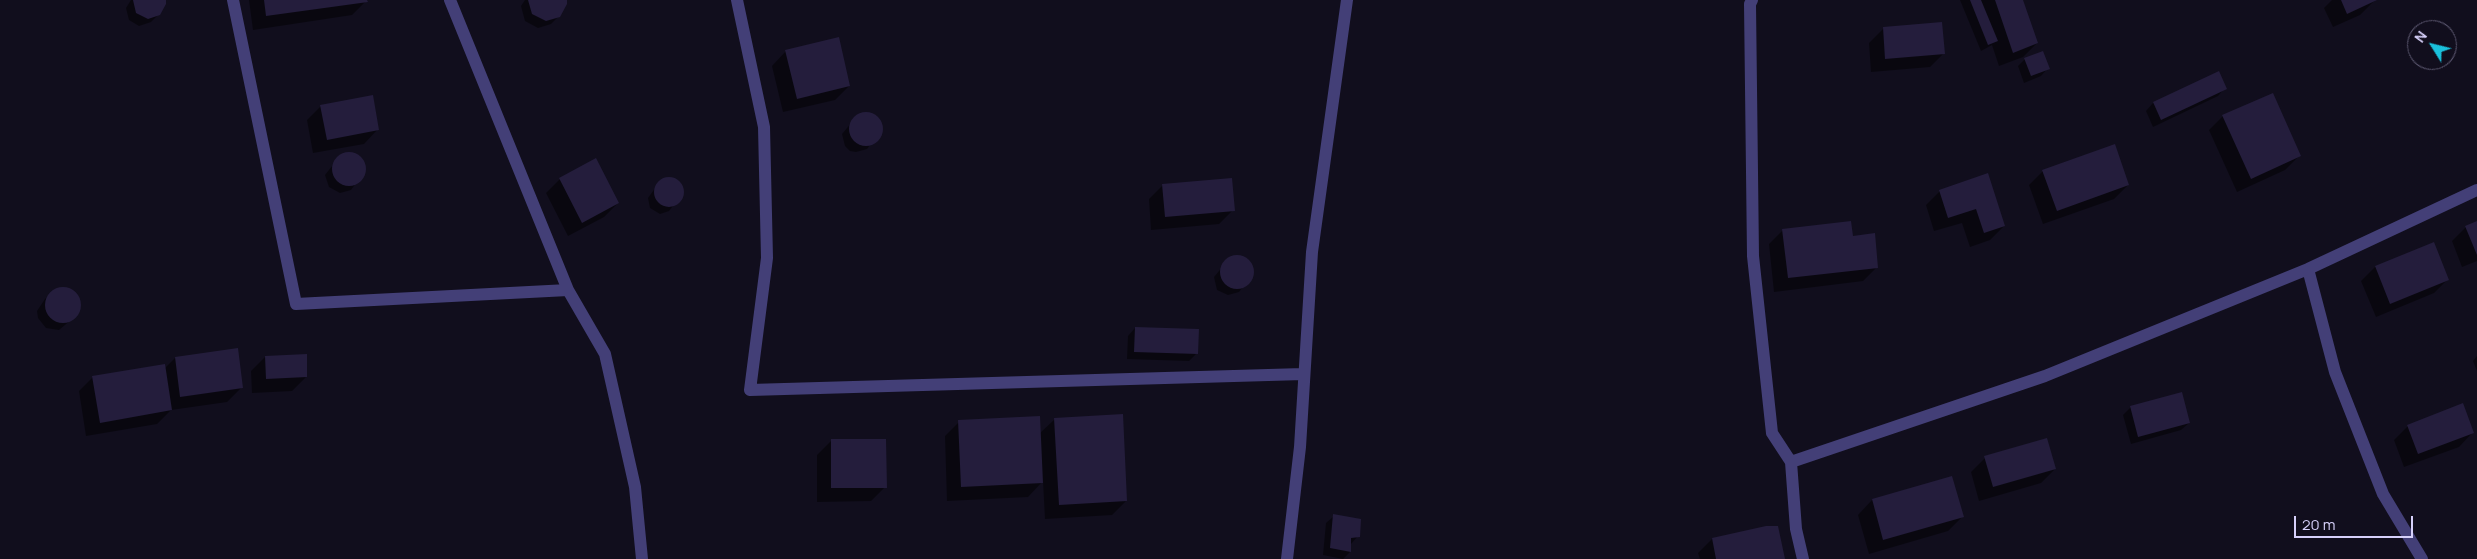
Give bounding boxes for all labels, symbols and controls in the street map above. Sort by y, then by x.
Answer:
north arrow [2407,20,2457,70]
text: N [2410,27,2431,46]
scale bar [2297,506,2416,538]
text: 20 m [2302,514,2335,535]

